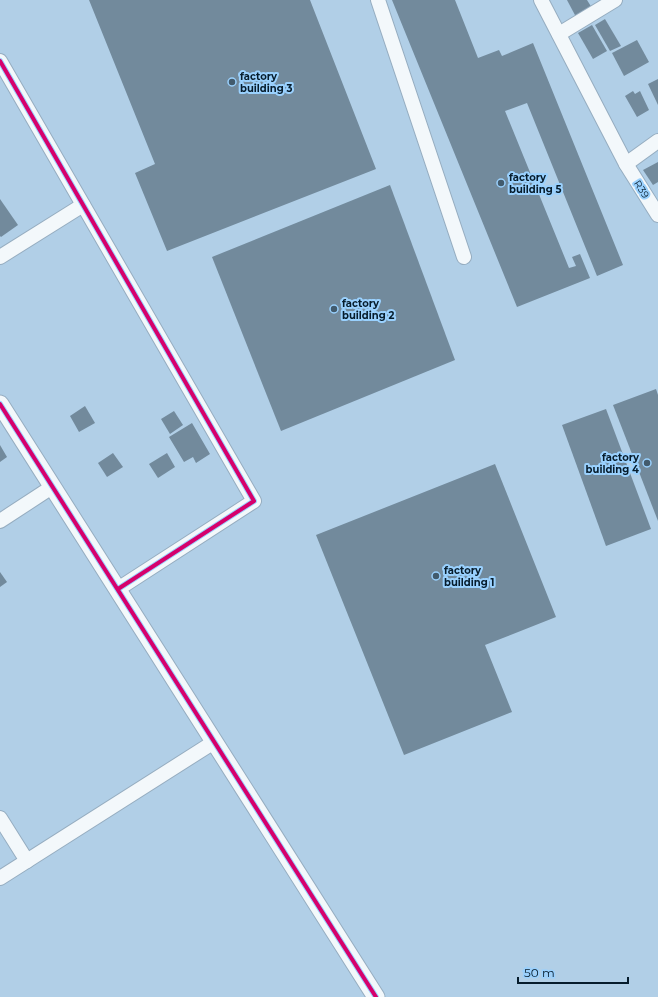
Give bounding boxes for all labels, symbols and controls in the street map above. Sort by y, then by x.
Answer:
place label: factory building 3 [240,70,292,95]
marker: factory building 3 [227,77,237,87]
place label: factory building 5 [509,171,561,196]
marker: factory building 5 [496,178,506,188]
street label: R39 [631,178,652,201]
place label: factory building 2 [342,297,394,322]
marker: factory building 2 [329,304,339,314]
place label: factory building 4 [586,451,640,476]
marker: factory building 4 [642,458,652,468]
place label: factory building 1 [444,564,494,589]
marker: factory building 1 [431,571,441,581]
scale bar [518,959,628,985]
text: 50 m [524,965,555,980]

